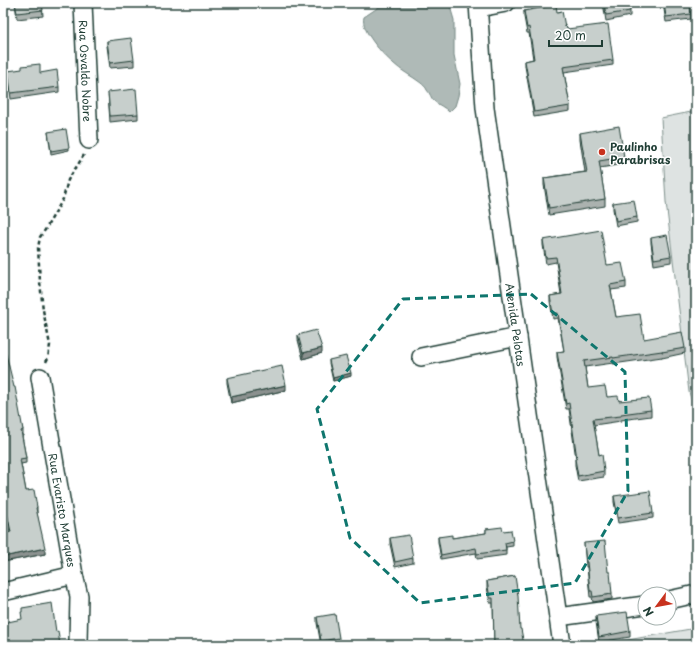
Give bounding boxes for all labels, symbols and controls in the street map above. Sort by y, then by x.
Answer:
street label: Rua Osvaldo Nobre [75,20,97,122]
scale bar [549,22,602,48]
text: 20 m [555,26,586,44]
place label: Paulinho Parabrisas [610,138,671,168]
marker: Paulinho Parabrisas [597,147,607,157]
street label: Avenida Pelotas [502,282,530,367]
street label: Rua Evaristo Marques [45,452,81,568]
north arrow [637,586,677,626]
text: N [638,603,658,620]

